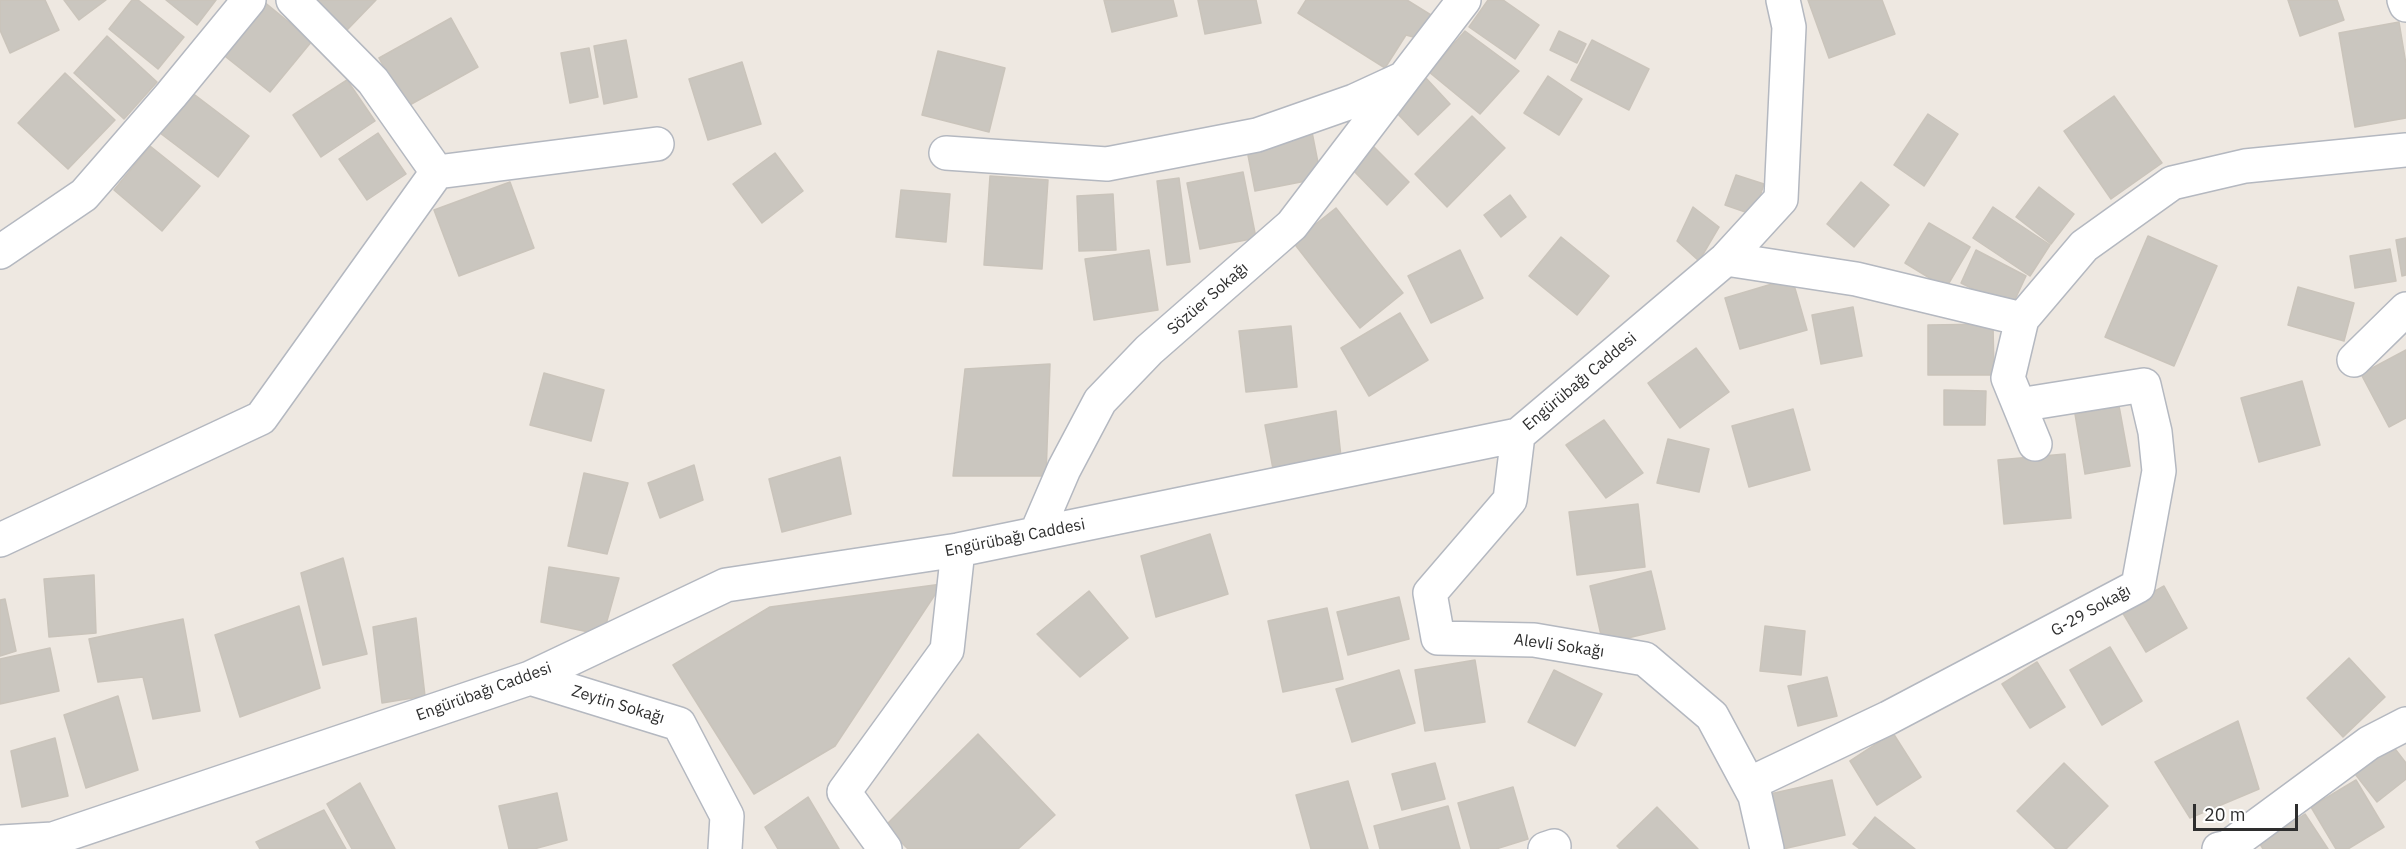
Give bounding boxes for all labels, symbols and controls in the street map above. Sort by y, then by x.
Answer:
street label: Sözüer Sokağı [1164,259,1252,339]
street label: Engürübağı Caddesi [1519,329,1641,435]
street label: Engürübağı Caddesi [943,515,1087,561]
street label: G-29 Sokağı [2048,581,2134,641]
street label: Alevli Sokağı [1513,630,1605,662]
street label: Engürübağı Caddesi [414,659,554,725]
street label: Zeytin Sokağı [569,682,667,728]
scale bar [2196,792,2301,830]
text: 20 m [2204,803,2246,826]

